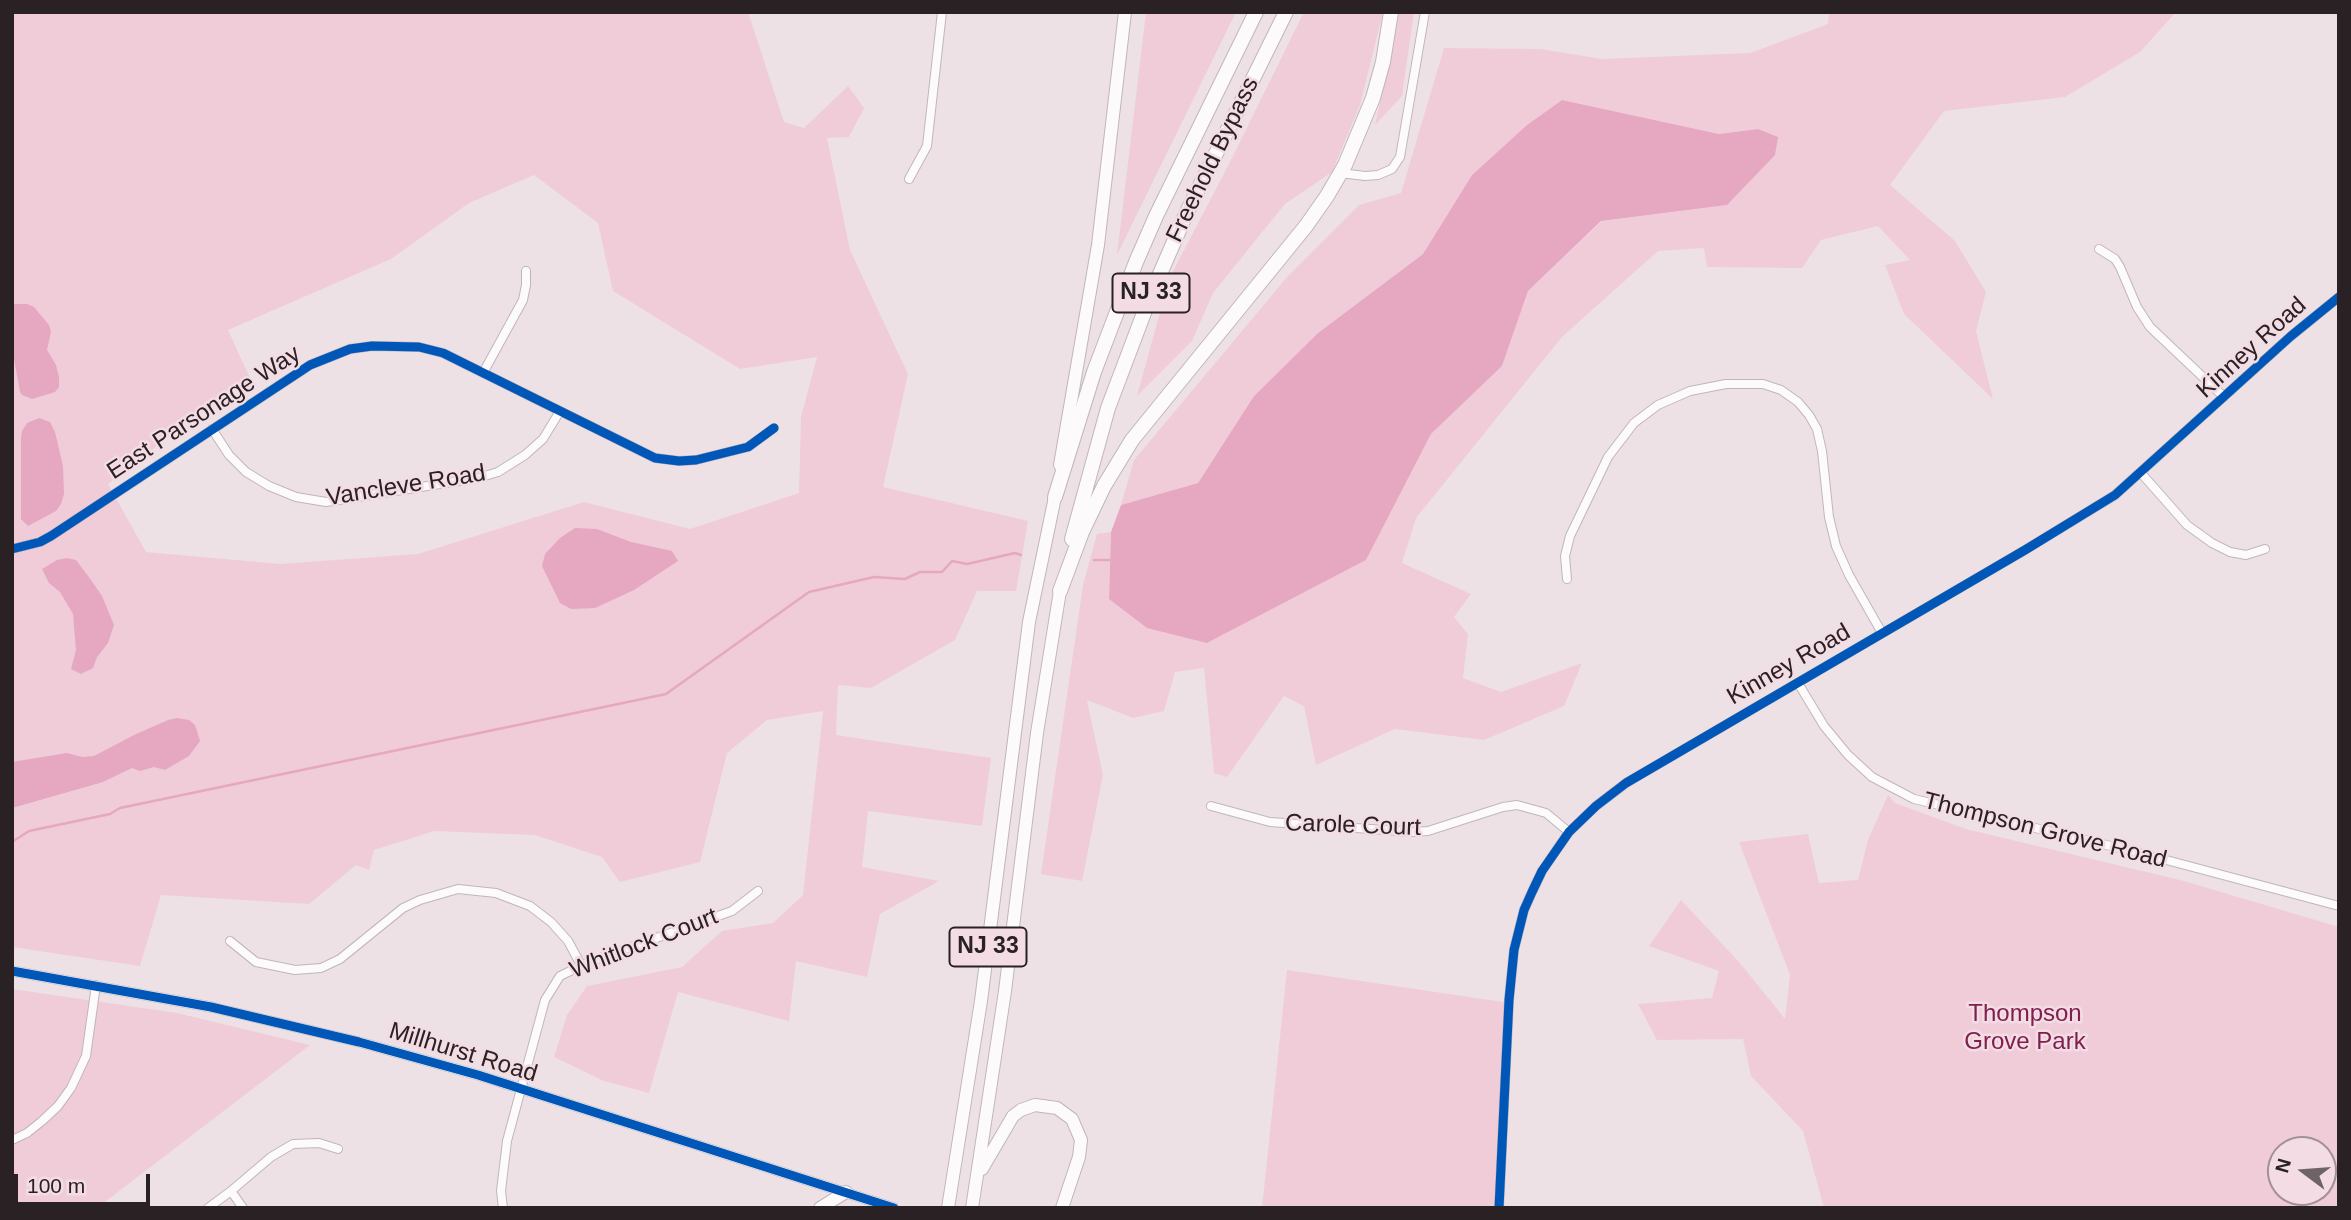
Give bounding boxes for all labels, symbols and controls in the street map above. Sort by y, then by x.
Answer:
street label: Freehold Bypass [1161,73,1265,247]
road number: NJ 33 [1112,274,1190,312]
street label: Kinney Road [2191,291,2313,405]
street label: East Parsonage Way [102,340,306,486]
street label: Vancleve Road [324,459,488,513]
street label: Kinney Road [1722,618,1856,712]
street label: Thompson Grove Road [1920,787,2170,875]
street label: Carole Court [1285,809,1421,843]
street label: Whitlock Court [566,903,722,985]
road number: NJ 33 [950,928,1026,966]
park label: Thompson Grove Park [1964,1000,2086,1056]
street label: Millhurst Road [385,1017,541,1089]
north arrow [2267,1136,2337,1206]
text: N [2271,1156,2295,1175]
scale bar [18,1160,154,1204]
text: 100 m [27,1174,85,1197]

